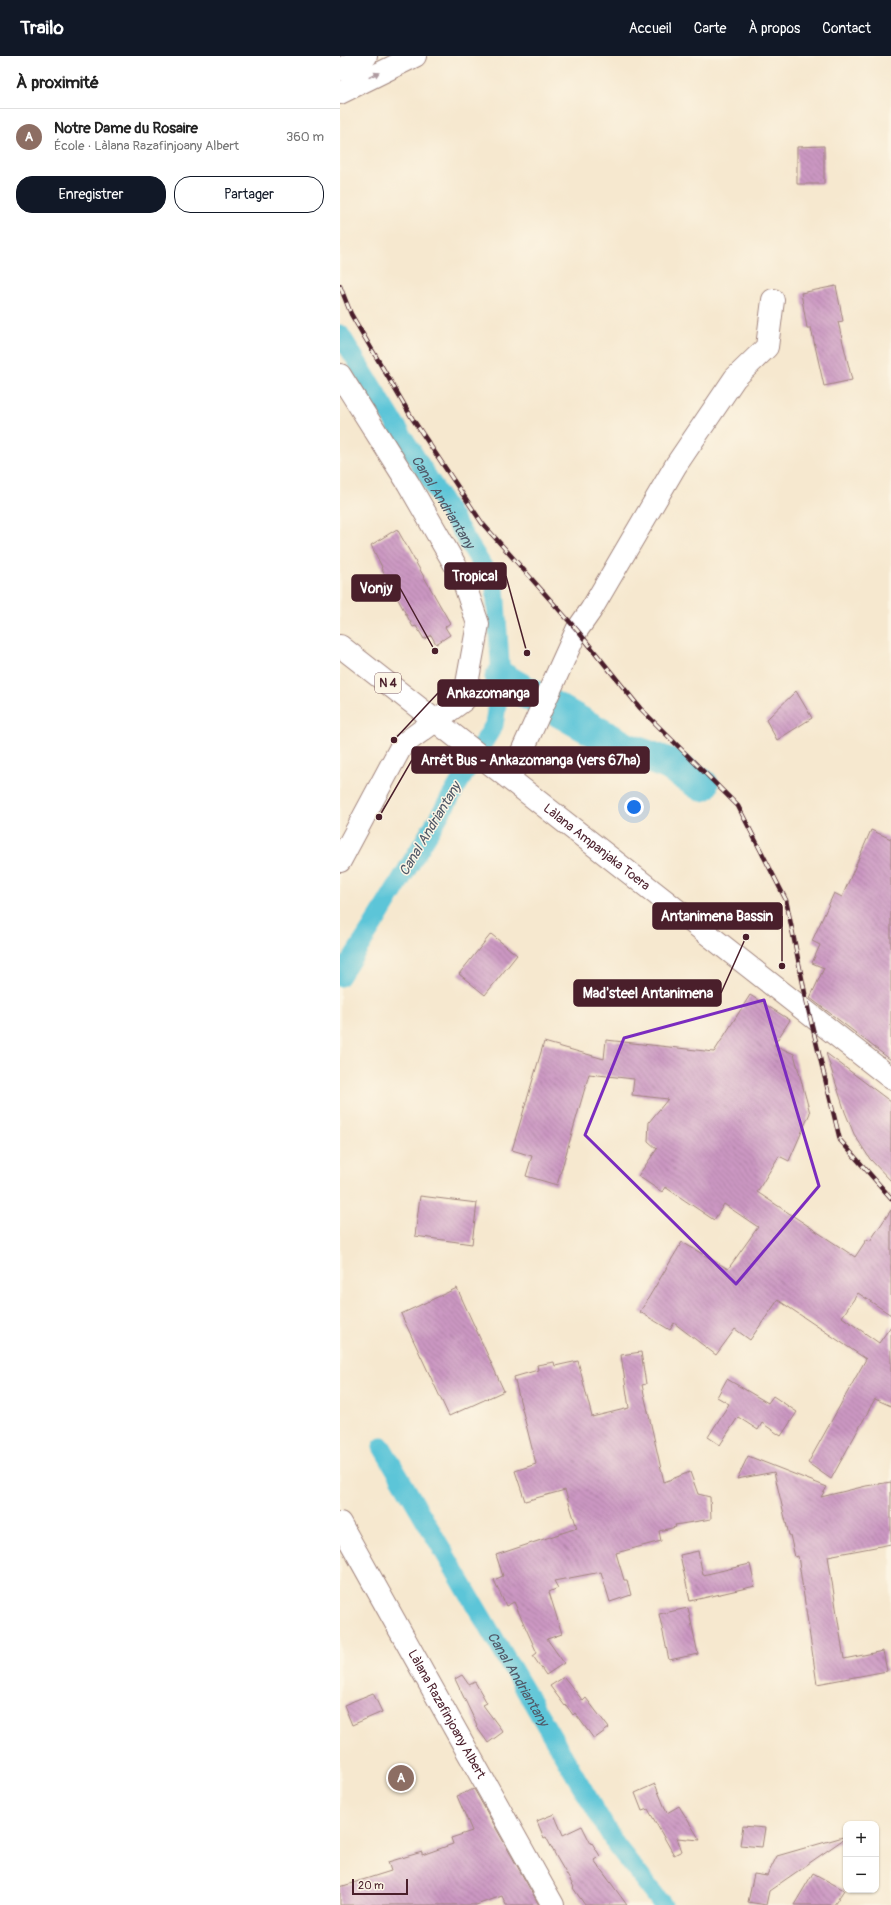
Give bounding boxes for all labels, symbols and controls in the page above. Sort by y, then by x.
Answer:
text: Trailo [20,16,64,40]
text: Accueil [629,20,672,37]
text: Carte [694,20,726,37]
text: À propos [748,20,800,37]
text: Contact [822,20,871,37]
text: À proximité [16,72,99,93]
one-way arrow [369,72,380,78]
text: Notre Dame du Rosaire [54,119,198,138]
text: A [25,129,33,145]
text: 360 m [286,129,324,145]
text: École · Làlana Razafinjoany Albert [54,138,239,154]
button: Enregistrer [16,176,166,213]
button: Partager [174,176,324,213]
water label: Canal Andriantany [408,452,479,553]
callout: Tropical [445,563,506,589]
text: Tropical [451,568,498,585]
callout: Vonjy [352,575,400,601]
text: Vonjy [360,580,392,597]
road number: N 4 [375,673,401,693]
callout: Ankazomanga [438,680,538,706]
text: Ankazomanga [446,685,530,702]
callout: Arrêt Bus - Ankazomanga (vers 67ha) [412,747,649,773]
text: Arrêt Bus - Ankazomanga (vers 67ha) [421,752,641,769]
water label: Canal Andriantany [395,777,466,879]
your location [624,797,644,817]
street label: Làlana Ampanjaka Toera [540,800,653,894]
callout: Antanimena Bassin [653,903,782,929]
text: Antanimena Bassin [661,908,773,925]
callout: Mad'steel Antanimena [574,980,721,1006]
text: Mad'steel Antanimena [583,985,714,1002]
water label: Canal Andriantany [484,1629,554,1731]
street label: Làlana Razafinjoany Albert [404,1647,489,1782]
pin: A [388,1763,414,1793]
map controls [843,1821,879,1893]
button: + [843,1821,879,1857]
button: − [843,1857,879,1893]
scale bar [352,1877,408,1896]
text: 20 m [358,1879,384,1892]

